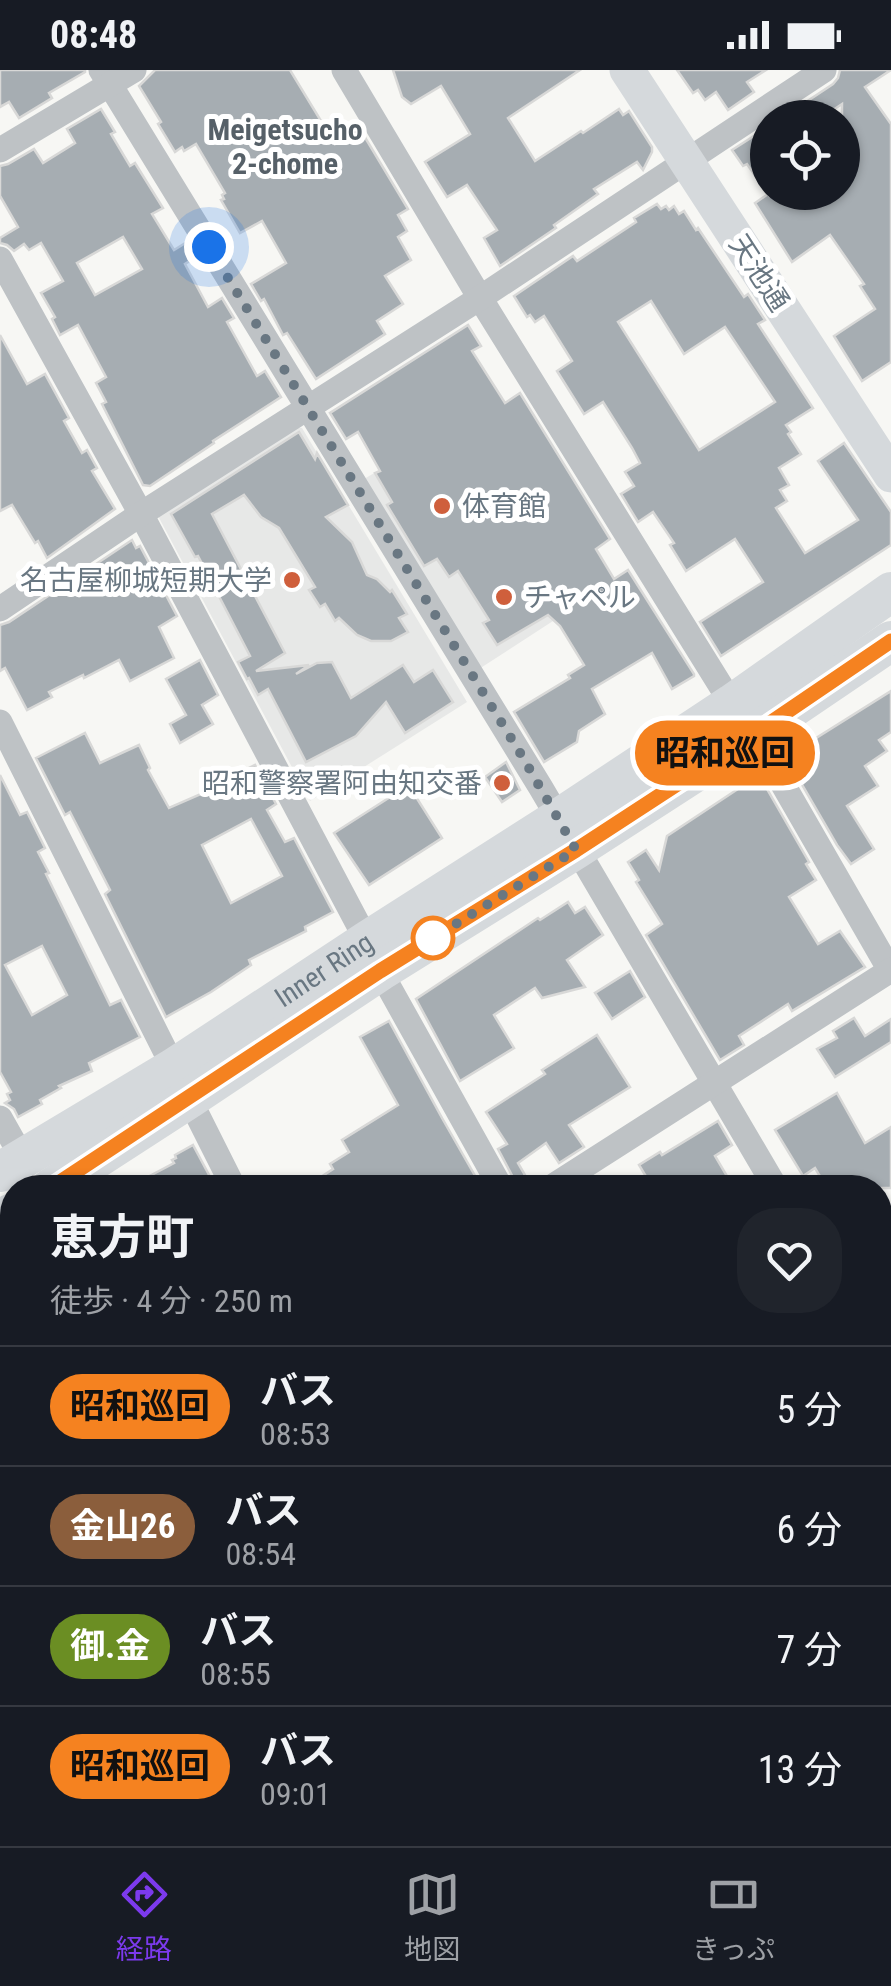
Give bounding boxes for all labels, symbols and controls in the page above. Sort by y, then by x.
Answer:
text: 08:48 [50,13,137,57]
map controls [750,100,860,210]
button: locate [750,100,860,210]
district label: Meigetsucho 2-chome [207,112,363,181]
your location [184,222,234,272]
street label: 天池通 [722,229,796,317]
place label: 体育館 [462,490,546,523]
marker: 体育館 [431,495,453,517]
place label: 名古屋柳城短期大学 [20,564,272,597]
marker: 名古屋柳城短期大学 [281,569,303,591]
place label: チャペル [524,581,636,614]
marker: チャペル [493,586,515,608]
line badge: 昭和巡回 [655,720,795,786]
text: 昭和巡回 [655,733,795,774]
place label: 昭和警察署阿由知交番 [202,767,482,800]
marker: 昭和警察署阿由知交番 [491,772,513,794]
unlabelled marker [412,917,454,959]
street label: Inner Ring [268,925,379,1014]
button: heart [737,1208,842,1313]
text: 恵方町 [50,1209,194,1266]
text: 徒歩 · 4 分 · 250 m [50,1282,293,1320]
text: バス [260,1369,336,1413]
text: 昭和巡回 [70,1386,210,1427]
text: 5 分 [777,1388,842,1432]
text: 08:53 [260,1415,331,1453]
text: バス [225,1489,301,1533]
text: 金山26 [70,1506,175,1547]
text: 6 分 [777,1508,842,1552]
text: 08:54 [225,1535,296,1573]
text: バス [200,1609,276,1653]
text: 御.金 [70,1626,150,1667]
text: 7 分 [777,1628,842,1672]
text: 08:55 [200,1655,271,1693]
text: バス [260,1729,336,1773]
text: 昭和巡回 [70,1746,210,1787]
text: 13 分 [758,1748,842,1792]
text: 09:01 [260,1775,331,1813]
tab: 経路 [116,1867,172,1967]
tab: 地図 [404,1867,460,1967]
tab: きっぷ [692,1867,775,1967]

